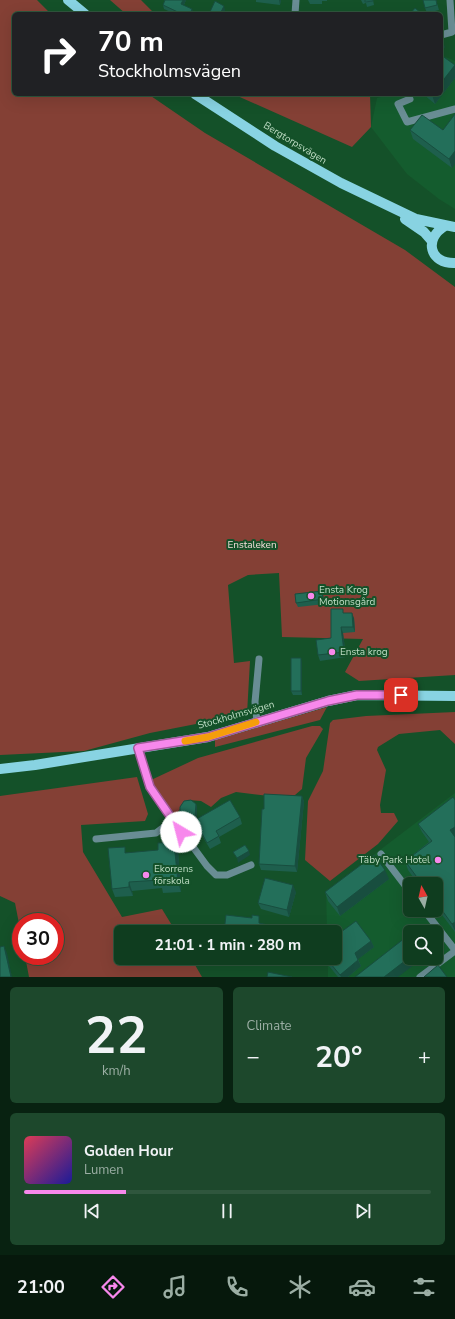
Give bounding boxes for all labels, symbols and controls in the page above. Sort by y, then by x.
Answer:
text: 70 m [98,23,164,61]
icon: right [32,28,84,80]
text: Stockholmsvägen [98,59,241,83]
street label: Bergtorpsvägen [261,119,329,167]
park label: Enstaleken [227,538,277,552]
place label: Ensta Krog Motionsgård [319,583,376,609]
marker: Ensta Krog Motionsgård [306,591,316,601]
place label: Ensta krog [340,645,388,659]
marker: Ensta krog [327,647,337,657]
pin [384,678,418,712]
icon: arrive [390,684,412,706]
street label: Stockholmsvägen [196,697,276,733]
position arrow [160,811,202,853]
place label: Täby Park Hotel [359,853,430,867]
marker: Täby Park Hotel [433,855,443,865]
place label: Ekorrens förskola [154,862,193,888]
marker: Ekorrens förskola [141,870,151,880]
north arrow [403,877,443,917]
map controls [403,877,443,965]
speed limit sign: 30 [12,913,64,965]
button: search [403,925,443,965]
text: 21:01 · 1 min · 280 m [155,935,301,955]
text: 22 [85,1000,147,1071]
text: Climate [247,1017,292,1035]
text: 20° [315,1037,362,1078]
text: − [247,1042,260,1072]
text: + [418,1042,431,1072]
text: km/h [102,1062,131,1080]
text: Golden Hour [84,1141,173,1161]
text: Lumen [84,1161,124,1179]
icon: previous [81,1200,103,1222]
icon: pause [216,1200,238,1222]
icon: next [352,1200,374,1222]
icon: directions [99,1273,127,1301]
icon: music [161,1273,189,1301]
icon: phone [223,1273,251,1301]
icon: climate [286,1273,314,1301]
icon: car [348,1273,376,1301]
icon: filters [410,1273,438,1301]
text: 21:00 [17,1275,65,1299]

